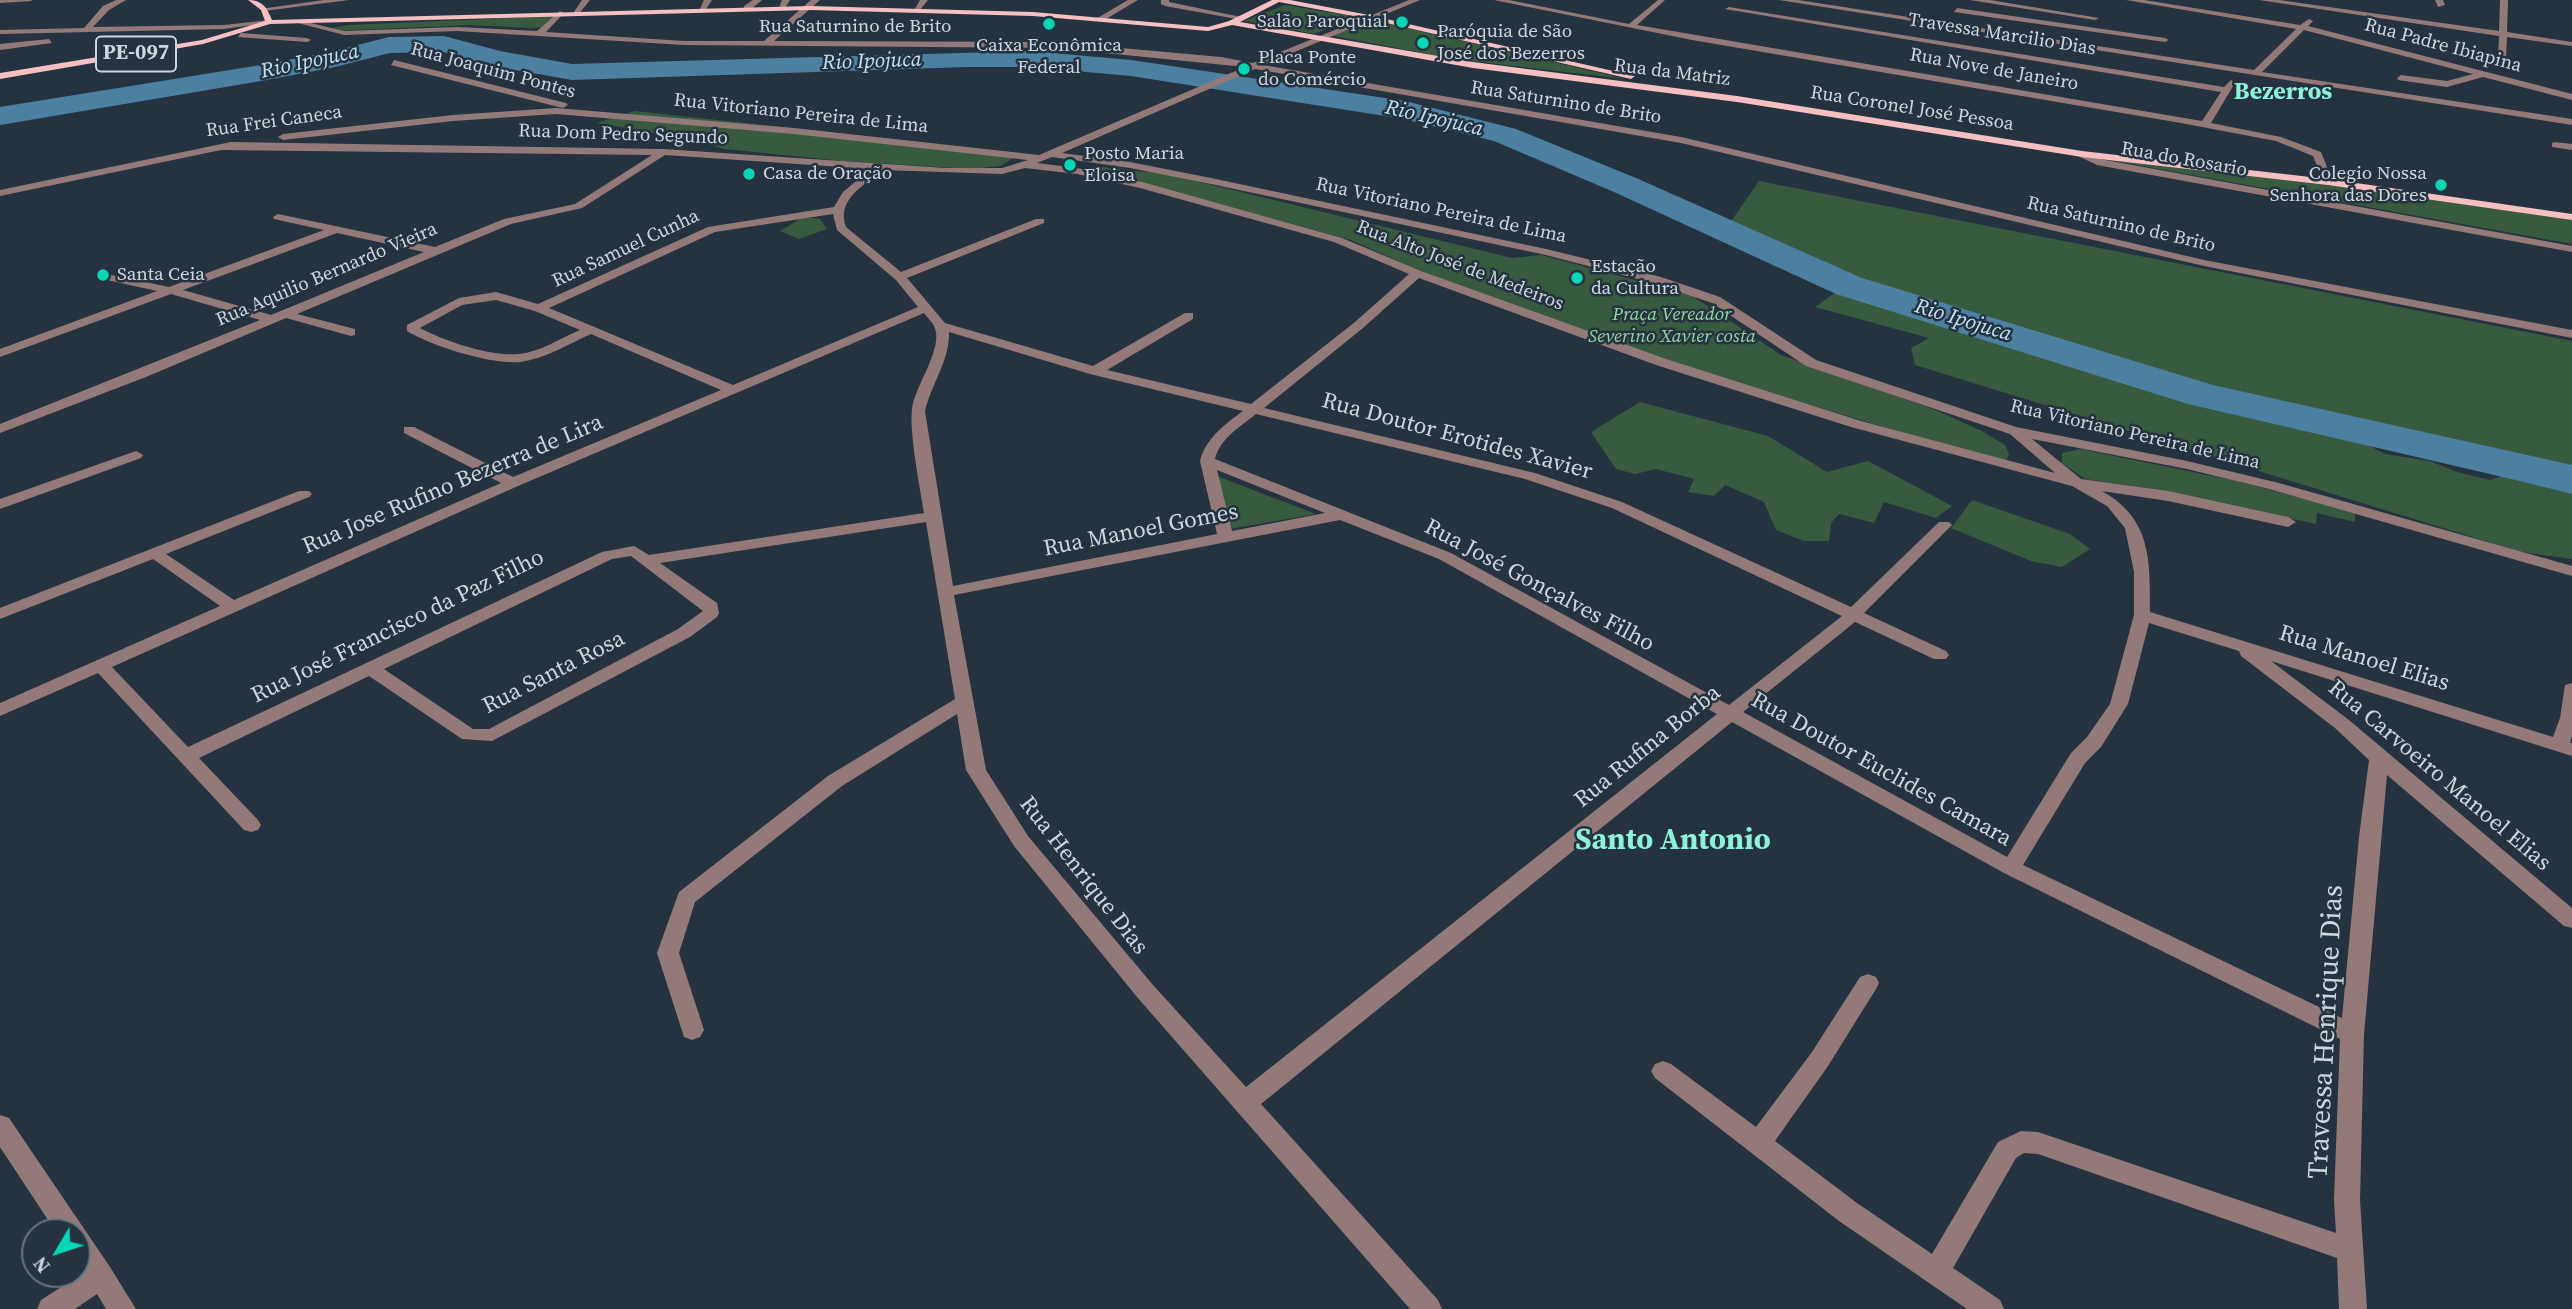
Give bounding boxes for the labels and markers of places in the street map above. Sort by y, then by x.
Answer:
place label: Salão Paroquial [1257,11,1388,33]
marker: Salão Paroquial [1394,14,1410,30]
marker: Caixa Econômica Federal [1041,16,1057,32]
place label: Paróquia de São José dos Bezerros [1437,21,1585,65]
place label: Caixa Econômica Federal [976,35,1122,79]
marker: Paróquia de São José dos Bezerros [1415,35,1431,51]
place label: Placa Ponte do Comércio [1258,47,1366,91]
marker: Placa Ponte do Comércio [1236,61,1252,77]
place label: Posto Maria Eloisa [1084,143,1184,187]
marker: Posto Maria Eloisa [1062,157,1078,173]
place label: Casa de Oração [763,163,892,185]
place label: Colegio Nossa Senhora das Dores [2270,163,2427,207]
marker: Casa de Oração [741,166,757,182]
marker: Colegio Nossa Senhora das Dores [2433,177,2449,193]
place label: Estação da Cultura [1591,256,1679,300]
place label: Santa Ceia [117,264,205,286]
marker: Santa Ceia [95,267,111,283]
marker: Estação da Cultura [1569,270,1585,286]

